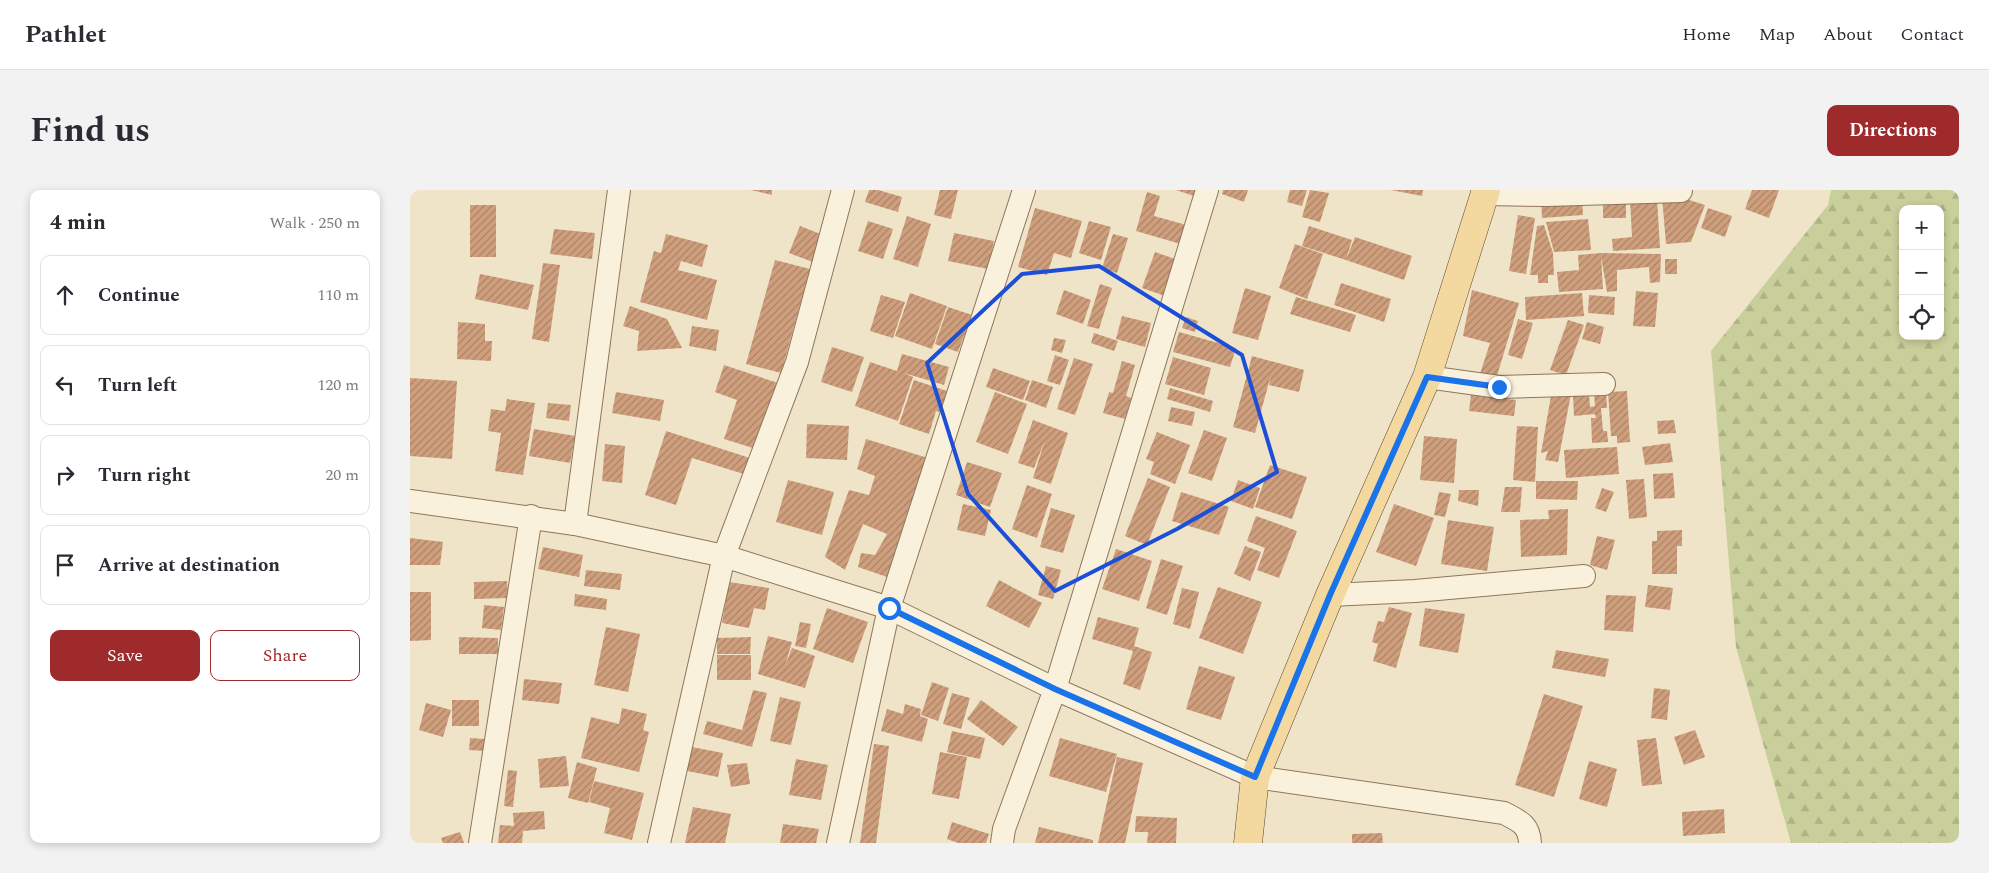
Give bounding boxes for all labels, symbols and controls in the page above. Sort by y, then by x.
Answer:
text: Pathlet [25,17,107,53]
text: Home [1682,21,1731,48]
text: Map [1759,21,1795,48]
text: About [1823,21,1873,48]
text: Contact [1901,21,1964,48]
text: Find us [30,104,150,157]
button: Directions [1827,105,1959,156]
map controls [1899,205,1944,340]
button: + [1899,205,1944,250]
text: 4 min [50,207,106,239]
text: Walk · 250 m [269,211,360,235]
button: − [1899,250,1944,295]
icon: ahead [51,281,79,309]
text: Continue [98,281,180,310]
text: 110 m [317,283,359,307]
button: locate [1899,295,1944,340]
icon: left [51,371,79,399]
text: Turn left [98,371,177,400]
text: 120 m [317,373,359,397]
route end [1488,376,1511,399]
icon: right [51,461,79,489]
text: Turn right [98,461,191,490]
text: 20 m [325,463,359,487]
icon: arrive [51,551,79,579]
text: Arrive at destination [98,551,280,580]
route start [878,597,901,620]
button: Save [50,630,200,681]
button: Share [210,630,360,681]

